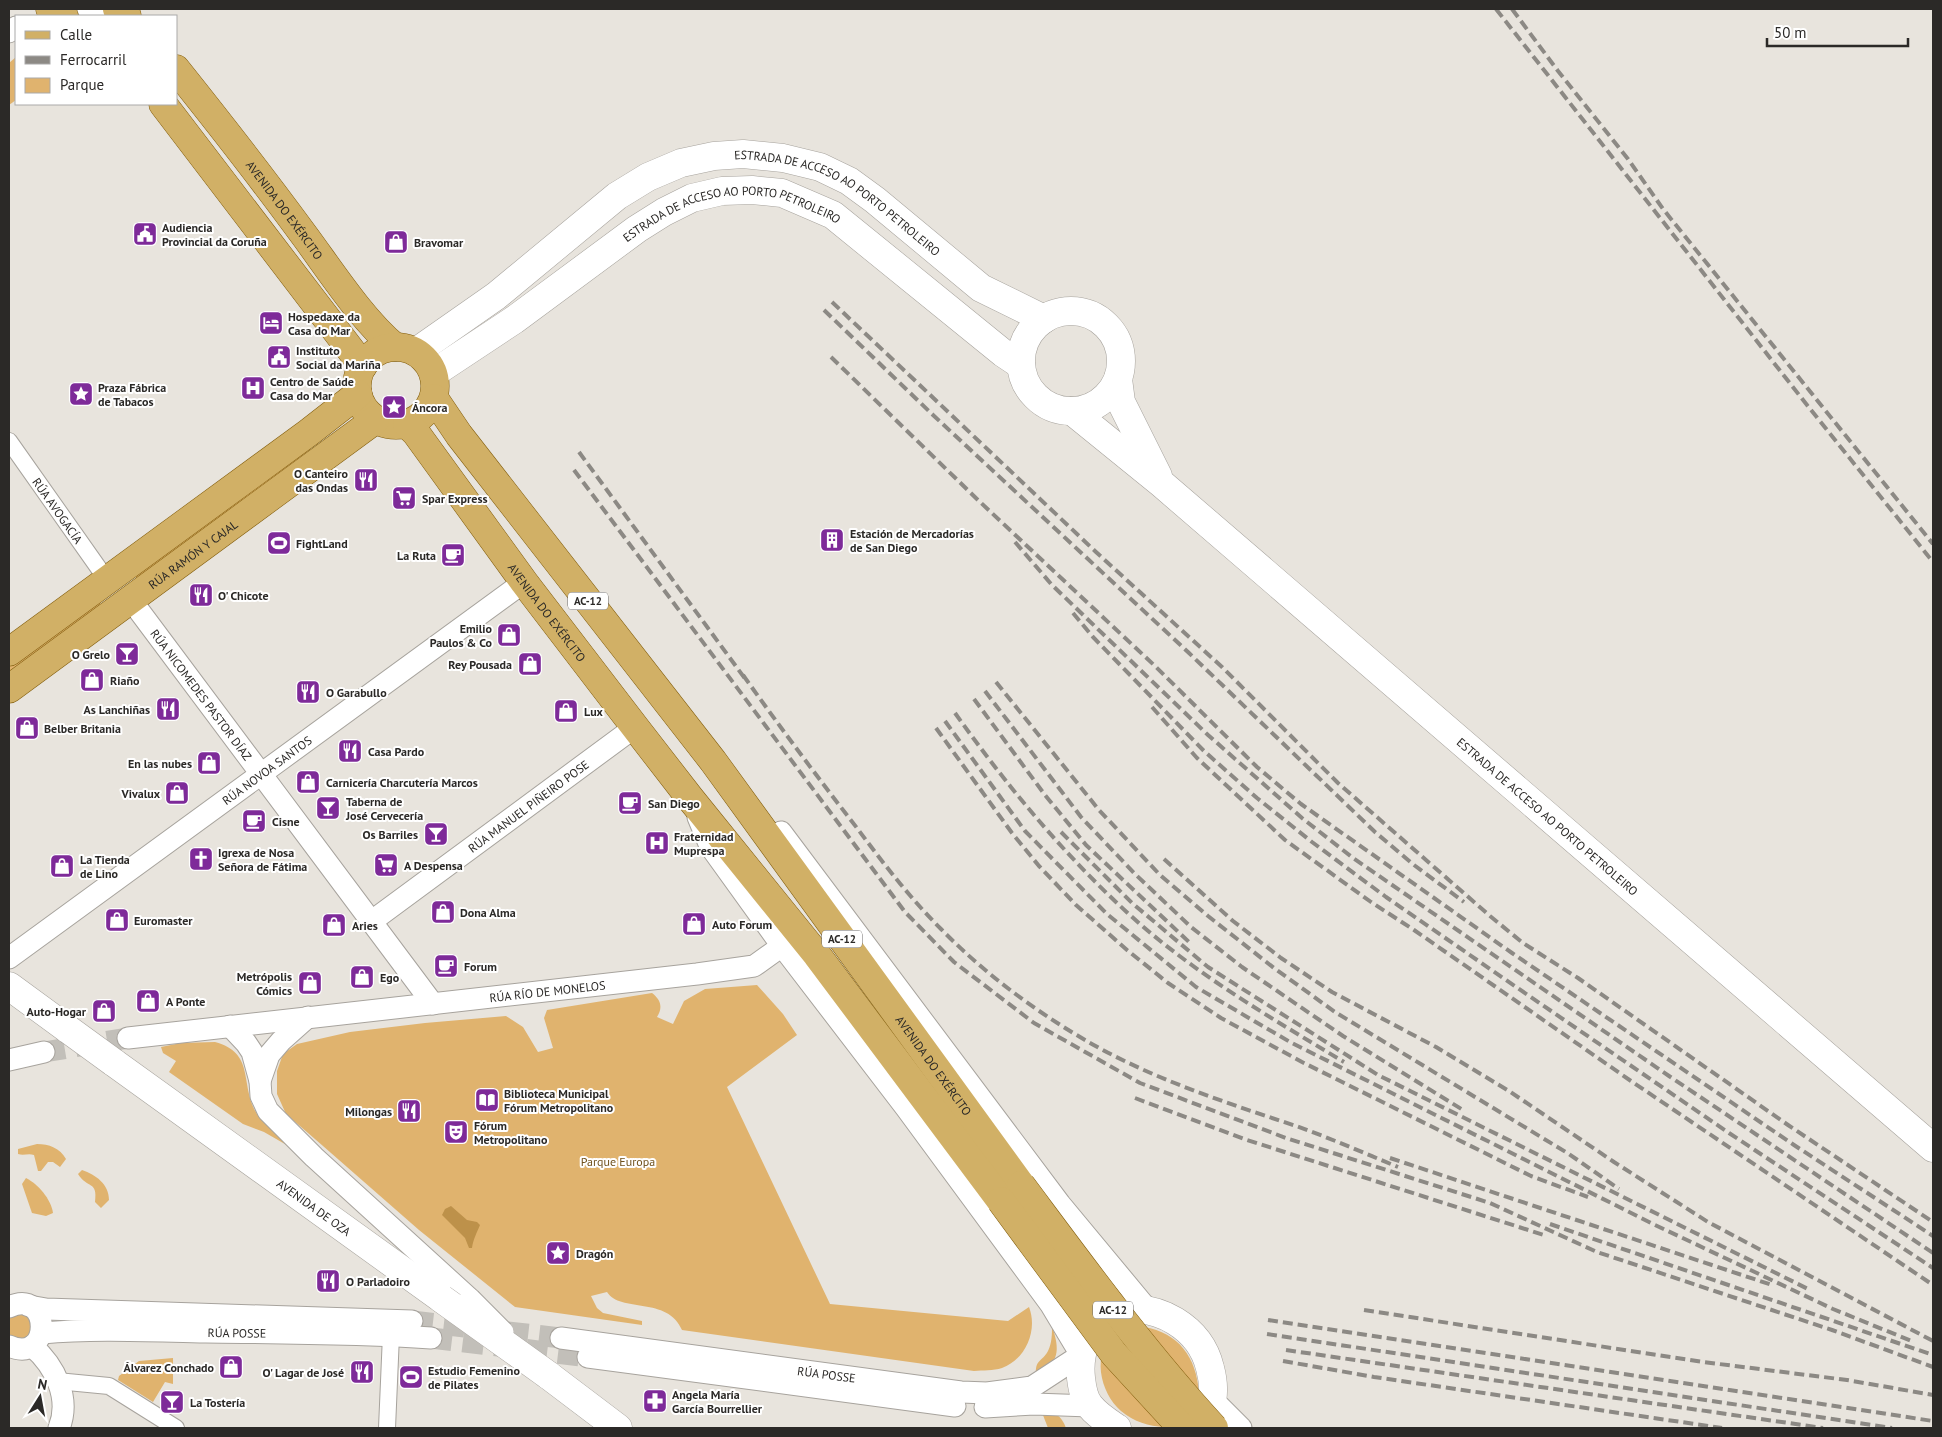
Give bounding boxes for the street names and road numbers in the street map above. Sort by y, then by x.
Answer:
street label: ESTRADA DE ACCESO AO PORTO PETROLEIRO [725,150,945,262]
street label: AVENIDA DO EXÉRCITO [243,157,327,262]
street label: ESTRADA DE ACCESO AO PORTO PETROLEIRO [614,216,850,250]
street label: RÚA AVOGACÍA [30,475,86,546]
street label: RÚA RAMÓN Y CAJAL [145,516,240,592]
street label: AVENIDA DO EXÉRCITO [505,560,590,664]
road number: AC-12 [568,592,608,610]
street label: RÚA NICOMEDES PASTOR DÍAZ [148,626,256,763]
street label: RÚA NOVOA SANTOS [219,732,314,808]
street label: ESTRADA DE ACCESO AO PORTO PETROLEIRO [1454,734,1641,898]
street label: RÚA MANUEL PIÑEIRO POSE [465,756,591,855]
road number: AC-12 [822,931,862,948]
street label: RÚA RÍO DE MONELOS [489,977,606,1005]
street label: AVENIDA DO EXÉRCITO [893,1013,975,1118]
street label: AVENIDA DE OZA [274,1175,354,1239]
road number: AC-12 [1093,1302,1133,1318]
street label: RÚA POSSE [207,1325,266,1340]
street label: RÚA POSSE [797,1362,857,1385]

